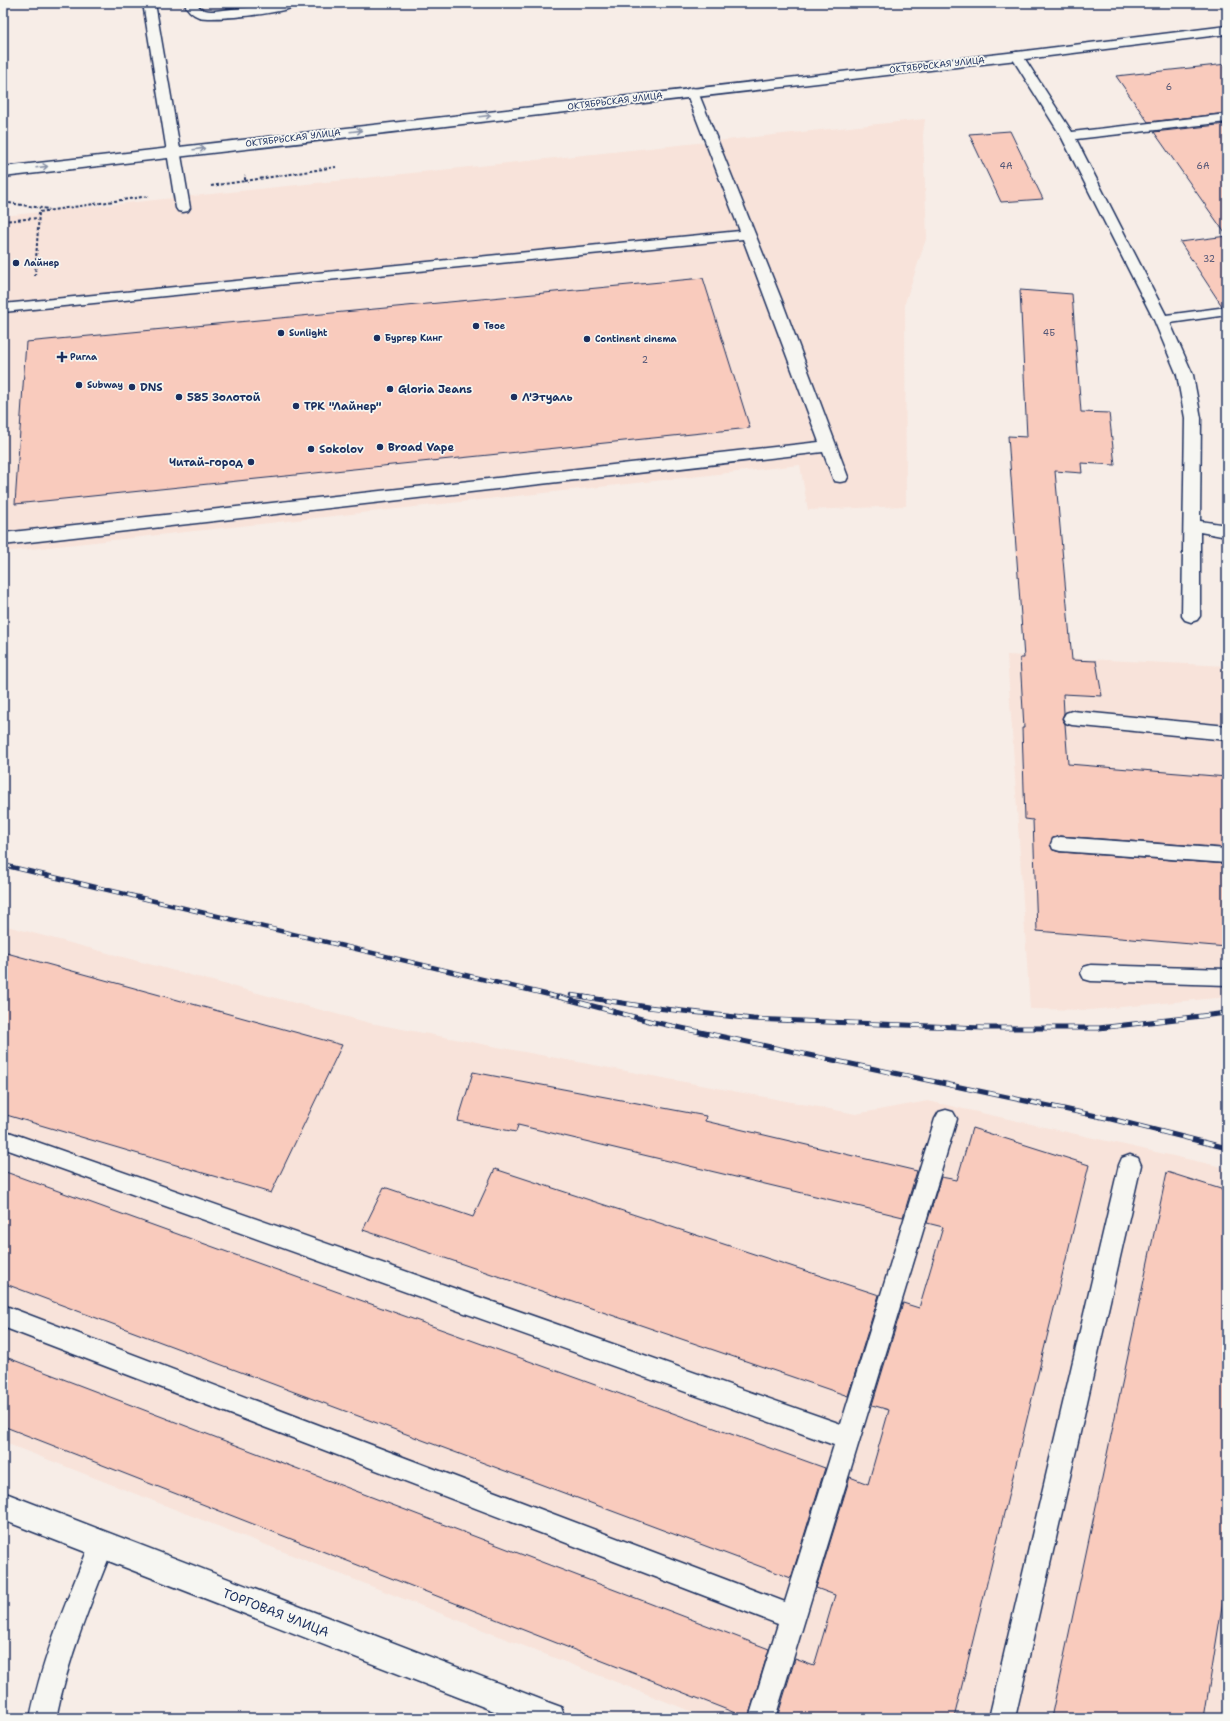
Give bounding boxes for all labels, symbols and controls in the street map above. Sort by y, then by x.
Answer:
street label: ОКТЯБРЬСКАЯ УЛИЦА [889,54,986,76]
house number: 6 [1166,81,1172,93]
street label: ОКТЯБРЬСКАЯ УЛИЦА [567,89,664,113]
one-way arrow [478,112,491,120]
street label: ОКТЯБРЬСКАЯ УЛИЦА [245,126,342,150]
one-way arrow [349,127,362,135]
one-way arrow [192,145,205,153]
house number: 4А [1000,160,1013,172]
house number: 6А [1197,160,1210,172]
one-way arrow [35,163,48,171]
house number: 32 [1203,253,1215,265]
place label: Лайнер [24,257,60,269]
marker: Лайнер [11,258,21,268]
place label: Твое [484,320,506,332]
marker: Твое [471,321,481,331]
place label: Sunlight [289,327,328,339]
house number: 4Б [1043,327,1055,339]
marker: Sunlight [276,328,286,338]
place label: Бургер Кинг [385,332,443,344]
marker: Бургер Кинг [372,333,382,343]
place label: Continent cinema [595,333,678,345]
marker: Continent cinema [582,334,592,344]
place label: Ригла [70,351,98,363]
marker: Ригла [57,352,67,362]
house number: 2 [642,354,648,366]
place label: Subway [87,379,123,391]
marker: Subway [74,380,84,390]
place label: DNS [140,380,163,395]
marker: DNS [127,382,137,392]
place label: Gloria Jeans [398,382,472,397]
marker: Gloria Jeans [385,384,395,394]
place label: 585 Золотой [187,390,261,405]
place label: Л'Этуаль [522,390,573,405]
marker: 585 Золотой [174,392,184,402]
marker: Л'Этуаль [509,392,519,402]
place label: ТРК "Лайнер" [304,399,382,414]
marker: ТРК "Лайнер" [291,401,301,411]
place label: Broad Vape [388,440,454,455]
place label: Sokolov [319,442,364,457]
marker: Broad Vape [375,442,385,452]
marker: Sokolov [306,444,316,454]
place label: Читай-город [169,455,243,470]
marker: Читай-город [246,457,256,467]
street label: ТОРГОВАЯ УЛИЦА [220,1584,332,1641]

